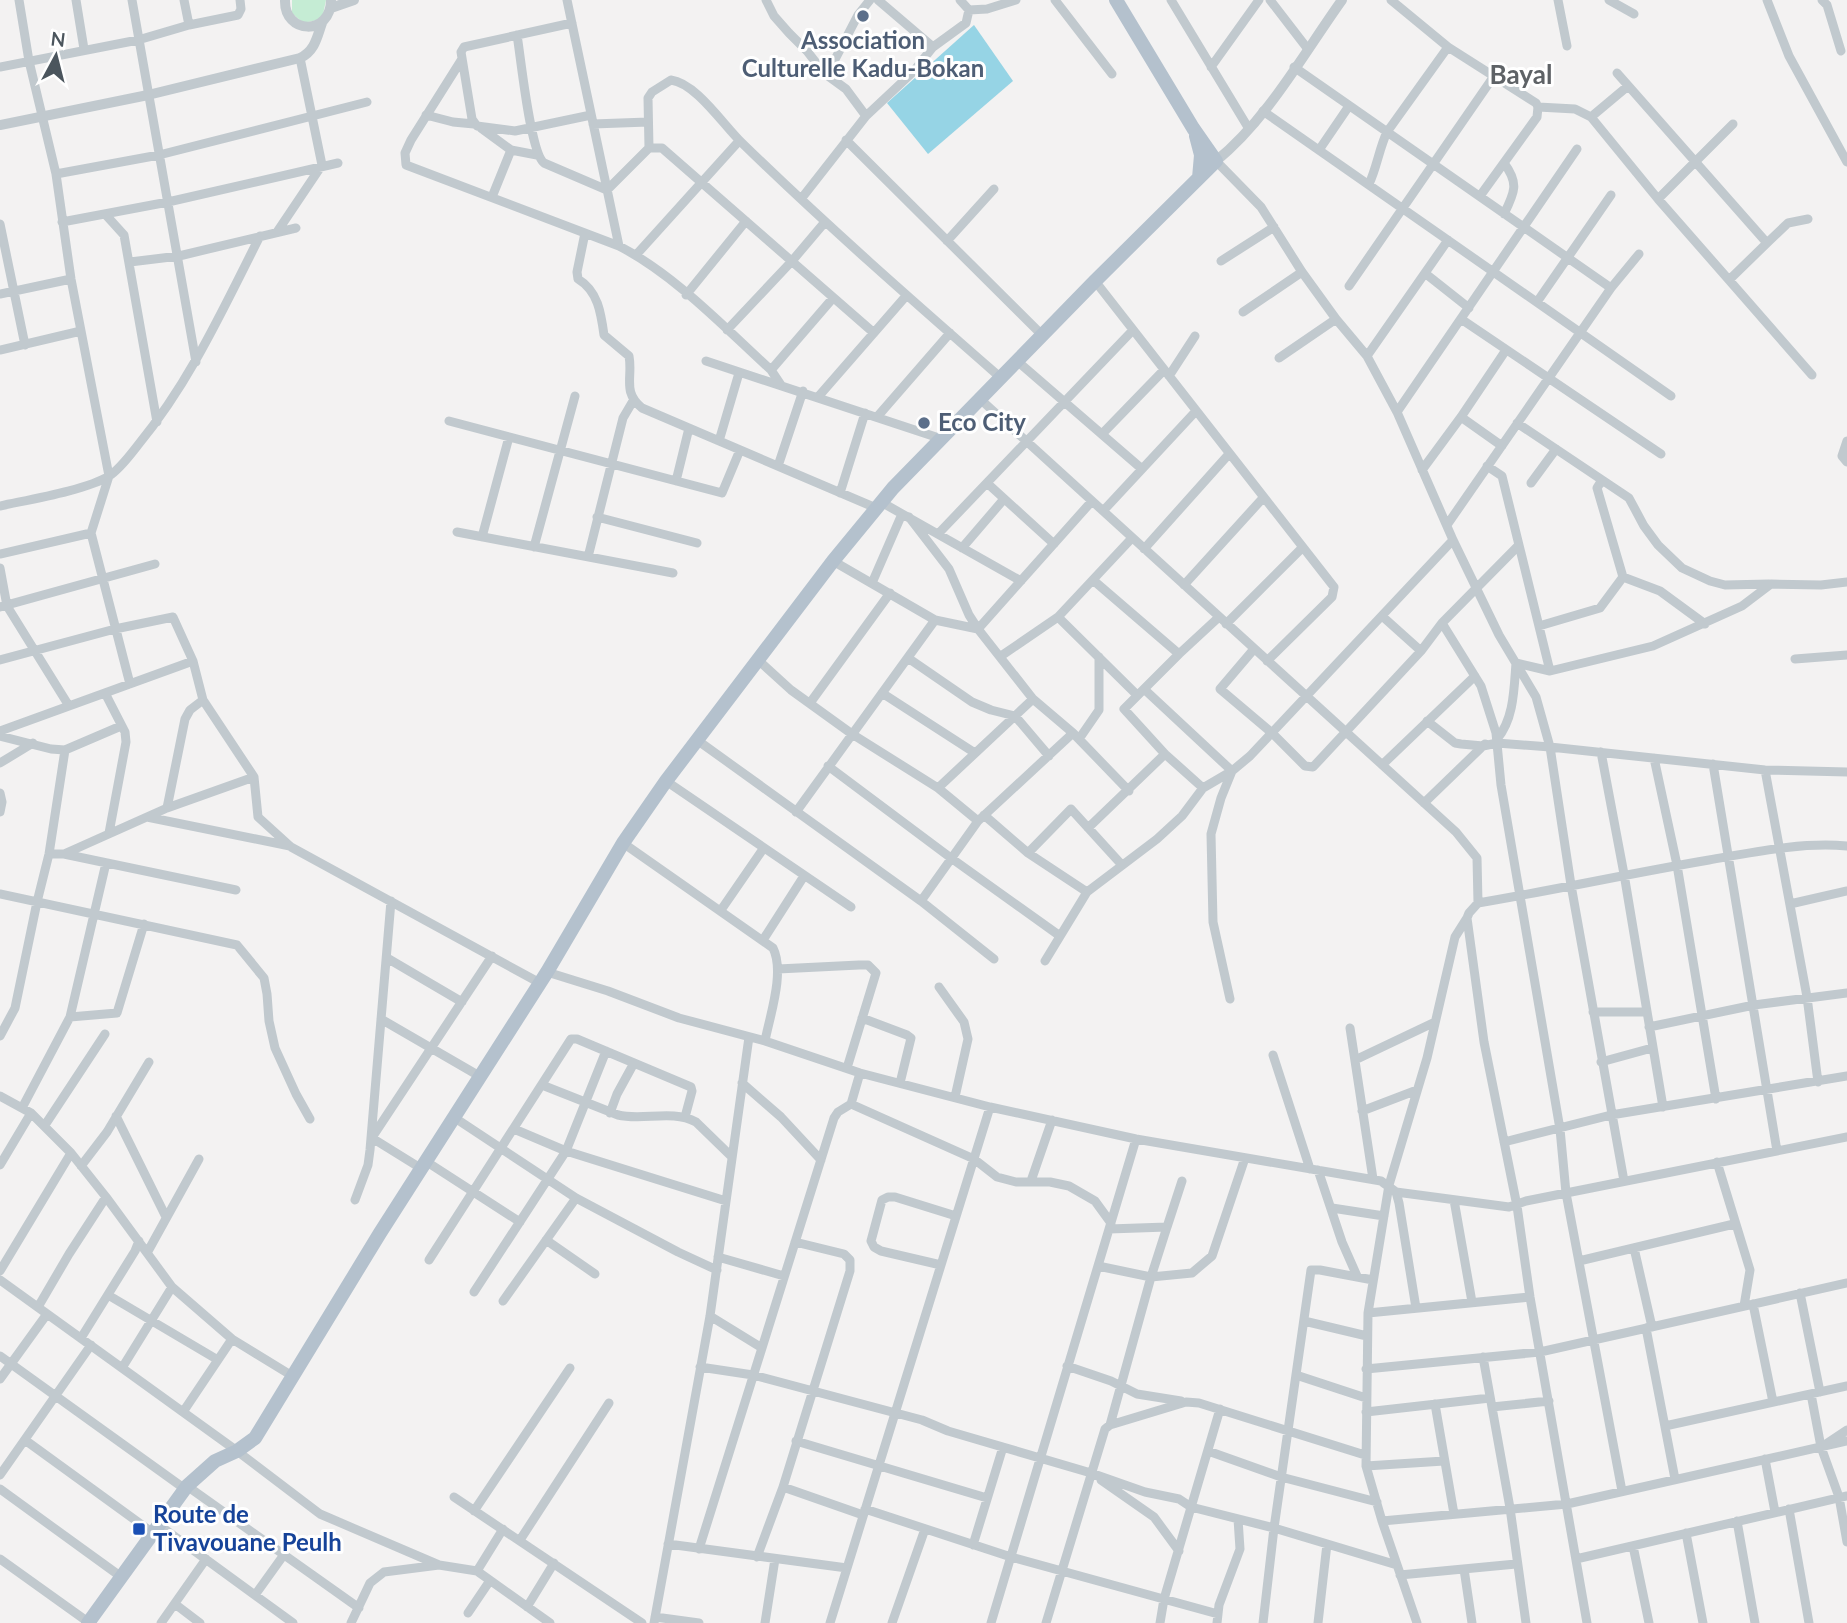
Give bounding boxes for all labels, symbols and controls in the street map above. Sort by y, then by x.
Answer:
marker: Association Culturelle Kadu-Bokan [855,8,871,24]
north arrow [21,21,91,91]
place label: Association Culturelle Kadu-Bokan [742,25,984,82]
text: N [49,26,67,51]
district label: Bayal [1490,58,1552,90]
place label: Eco City [938,407,1026,436]
marker: Eco City [916,415,932,431]
place label: Route de Tivavouane Peulh [153,1499,342,1556]
marker: Route de Tivavouane Peulh [131,1521,147,1537]

